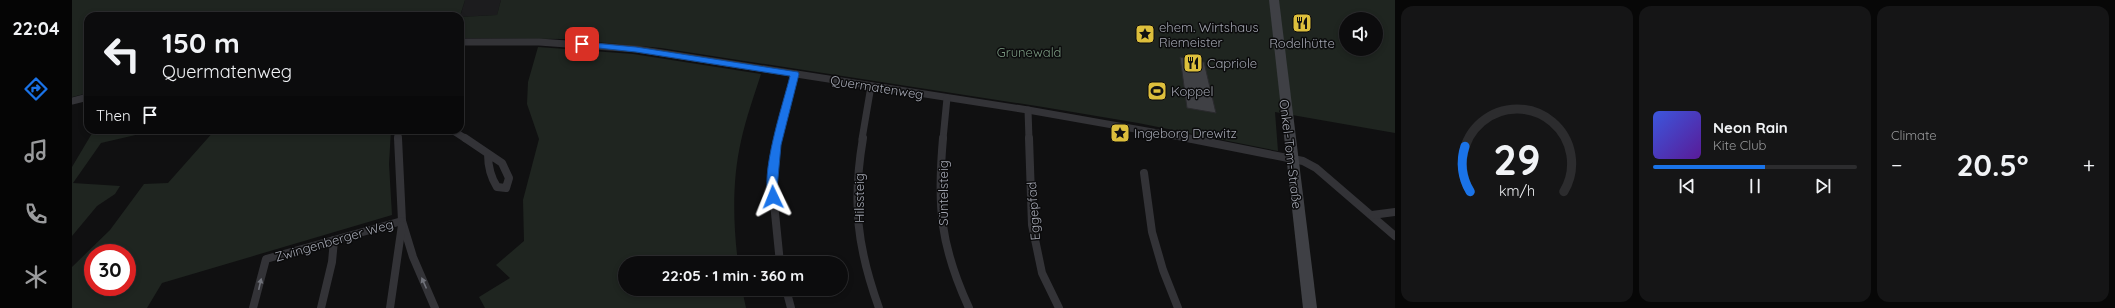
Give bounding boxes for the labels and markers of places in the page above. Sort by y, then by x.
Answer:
restaurant icon: Rodelhütte [1291,12,1313,34]
place label: ehem. Wirtshaus Riemeister [1159,19,1259,50]
place icon: ehem. Wirtshaus Riemeister [1134,23,1156,45]
pin [565,27,599,61]
place label: Rodelhütte [1269,35,1335,51]
restaurant icon: Capriole [1182,52,1204,74]
place label: Capriole [1207,55,1257,71]
sports icon: Koppel [1146,80,1168,102]
place label: Koppel [1171,83,1213,99]
place icon: Ingeborg Drewitz [1109,122,1131,144]
place label: Ingeborg Drewitz [1134,125,1237,141]

